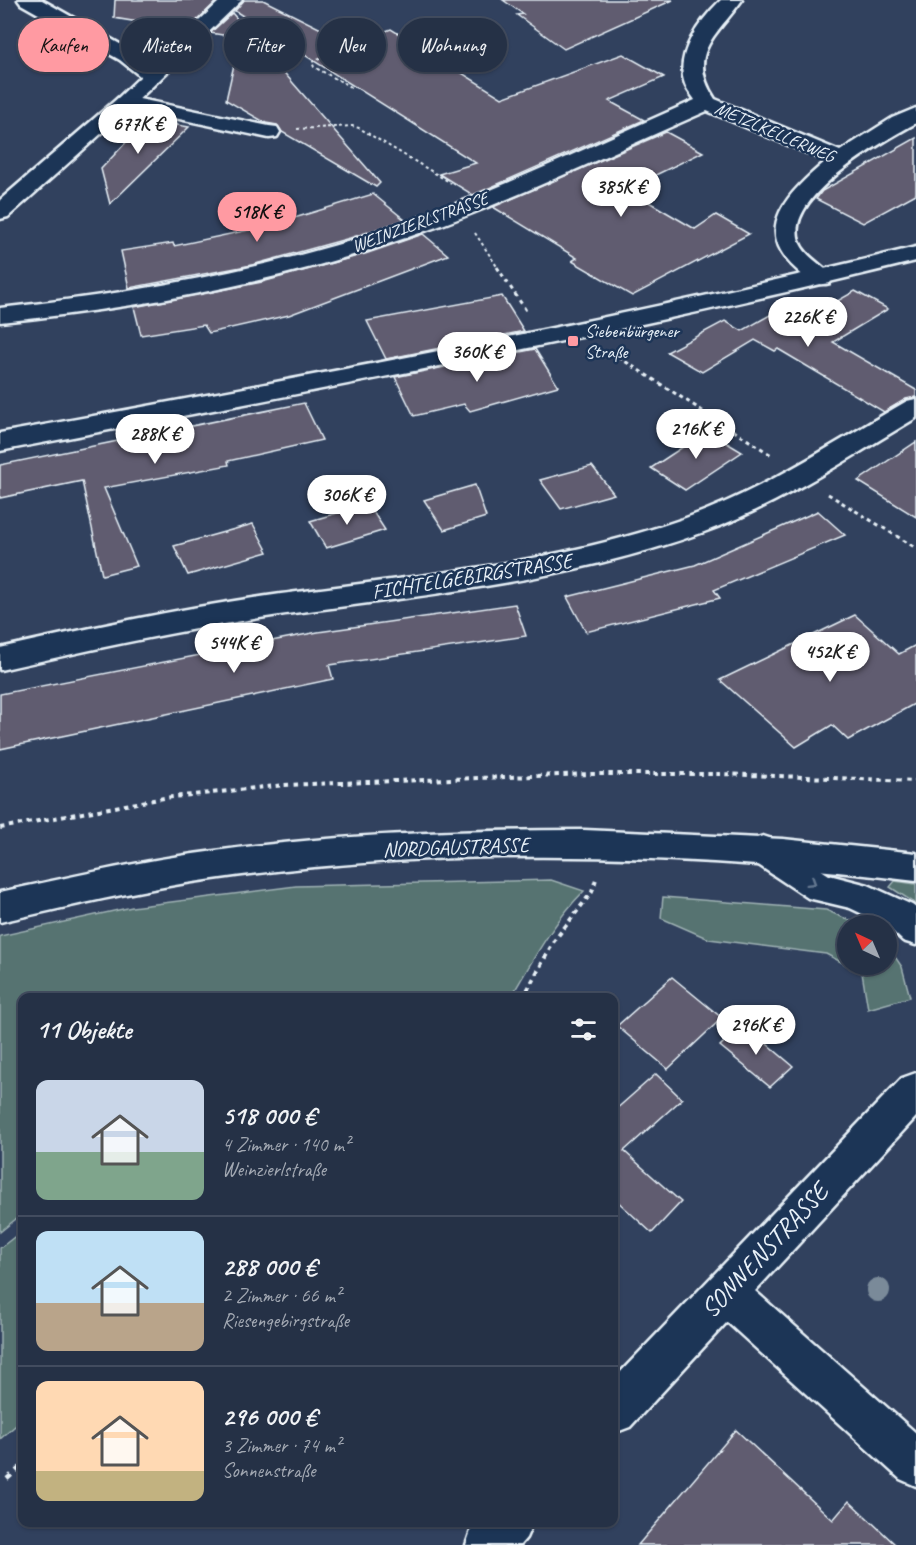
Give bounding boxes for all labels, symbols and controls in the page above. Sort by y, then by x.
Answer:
chip: Kaufen [18,18,109,72]
chip: Mieten [121,18,212,72]
chip: Filter [224,18,305,72]
chip: Neu [317,18,386,72]
chip: Wohnung [398,18,507,72]
street label: METZLKELLERWEG [712,97,840,168]
pin: 677K € [89,104,187,155]
text: 677K € [112,111,164,136]
pin: 385K € [572,167,670,218]
text: 385K € [596,174,646,199]
street label: WEINZIERLSTRASSE [349,186,493,257]
pin: 518K € [208,192,306,243]
text: 518K € [232,199,282,224]
pin: 226K € [759,297,857,348]
text: 226K € [782,304,834,329]
place label: Siebenbürgener Straße [585,320,681,363]
pin: 360K € [428,332,526,383]
marker: Siebenbürgener Straße [566,334,580,348]
text: 360K € [451,339,503,364]
pin: 216K € [647,409,745,460]
pin: 288K € [106,414,204,465]
text: 216K € [670,416,722,441]
text: 288K € [130,421,181,446]
pin: 306K € [298,475,396,526]
text: 306K € [321,482,373,507]
street label: FICHTELGEBIRGSTRASSE [370,547,576,605]
pin: 544K € [185,623,283,674]
text: 544K € [209,630,259,655]
pin: 452K € [781,632,879,683]
text: 452K € [805,639,855,664]
street label: NORDGAUSTRASSE [382,831,532,863]
one-way arrow [806,875,816,887]
north arrow [837,915,897,975]
map controls [837,915,897,975]
pin: 296K € [707,1005,805,1056]
text: 296K € [730,1012,782,1037]
text: 11 Objekte [36,1013,132,1046]
icon: filters [567,1013,600,1046]
text: 518 000 € [222,1099,316,1132]
icon: home [84,1104,156,1176]
text: 4 Zimmer · 140 m² [222,1132,350,1157]
text: Weinzierlstraße [222,1157,326,1182]
street label: SONNENSTRASSE [693,1174,838,1325]
text: 288 000 € [222,1250,316,1283]
icon: home [84,1255,156,1327]
text: 2 Zimmer · 66 m² [222,1283,341,1308]
text: Riesengebirgstraße [222,1308,349,1333]
text: 296 000 € [222,1400,317,1433]
icon: home [84,1405,156,1477]
text: 3 Zimmer · 74 m² [222,1433,341,1458]
text: Sonnenstraße [222,1458,315,1483]

